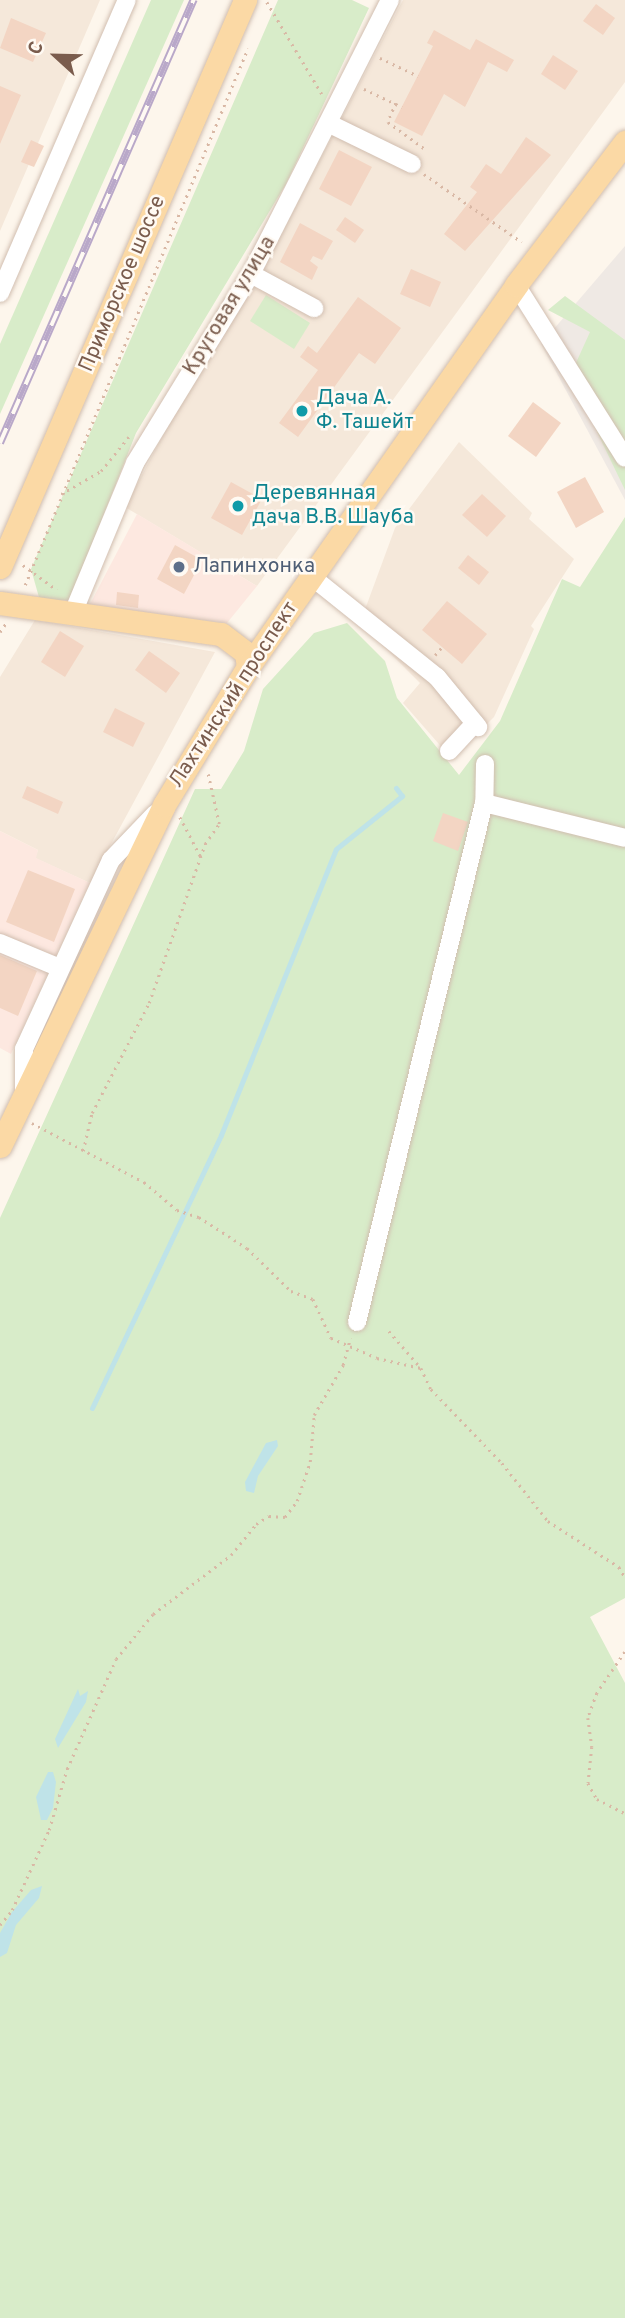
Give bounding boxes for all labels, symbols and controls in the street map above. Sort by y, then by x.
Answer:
north arrow [21,21,91,91]
text: С [23,38,50,58]
street label: Приморское шоссе [74,192,172,376]
street label: Круговая улица [179,232,281,380]
place label: Дача А. Ф. Ташейт [316,386,415,436]
marker: Дача А. Ф. Ташейт [294,403,310,419]
place label: Деревянная дача В.В. Шауба [252,481,414,531]
marker: Деревянная дача В.В. Шауба [230,498,246,514]
place label: Лапинхонка [193,554,315,580]
marker: Лапинхонка [171,559,187,575]
street label: Лахтинский проспект [164,597,304,793]

